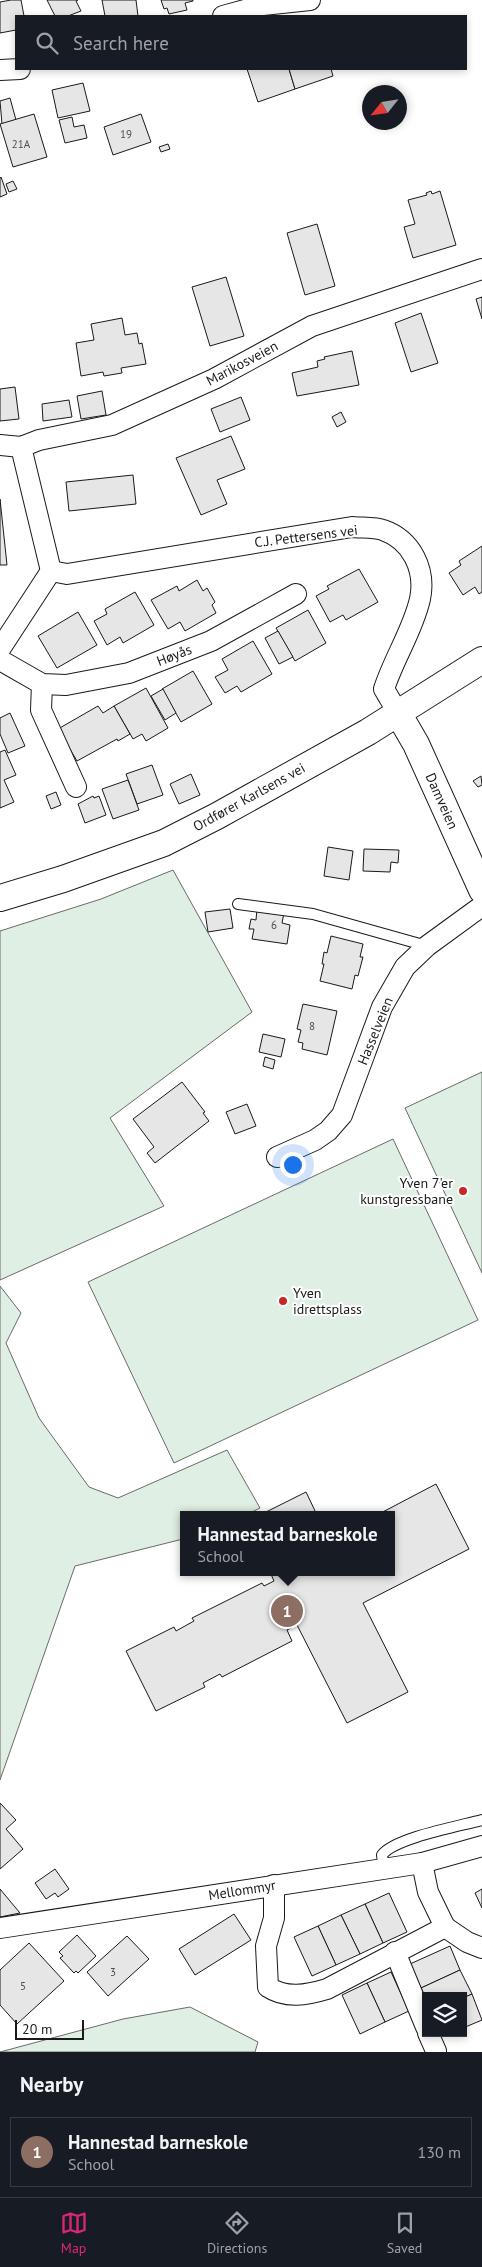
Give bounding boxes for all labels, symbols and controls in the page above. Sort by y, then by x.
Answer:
search box [15,15,467,70]
icon: search [33,29,61,57]
text: Search here [73,31,169,55]
north arrow [362,85,407,130]
house number: 19 [120,127,132,141]
house number: 21A [12,137,31,151]
street label: Marikosveien [203,337,281,389]
street label: C.J. Pettersens vei [253,521,359,551]
street label: Høyås [154,640,194,670]
street label: Ordfører Karlsens vei [190,759,308,835]
street label: Damveien [422,770,462,832]
house number: 6 [271,918,277,932]
street label: Hasselveien [353,994,397,1068]
house number: 8 [309,1019,315,1033]
your location [280,1152,306,1178]
place label: Yven 7'er kunstgressbane [360,1174,453,1208]
marker: Yven 7'er kunstgressbane [457,1185,469,1197]
place label: Yven idrettsplass [293,1284,362,1318]
marker: Yven idrettsplass [277,1295,289,1307]
popup [180,1511,395,1576]
text: Hannestad barneskole [197,1522,378,1546]
text: School [197,1546,244,1566]
pin: 1 [271,1592,303,1630]
street label: Mellommyr [207,1876,277,1904]
house number: 3 [110,1965,116,1979]
house number: 5 [20,1979,26,1993]
map controls [422,1992,467,2037]
button: layers [422,1992,467,2037]
scale bar [15,2017,84,2040]
text: 20 m [22,2020,52,2038]
text: Nearby [20,2071,83,2098]
text: Hannestad barneskole [68,2130,248,2154]
text: 1 [32,2142,42,2162]
text: 130 m [418,2142,461,2162]
text: School [68,2154,114,2174]
tab: Map [60,2209,88,2257]
tab: Directions [207,2209,267,2257]
tab: Saved [387,2209,422,2257]

